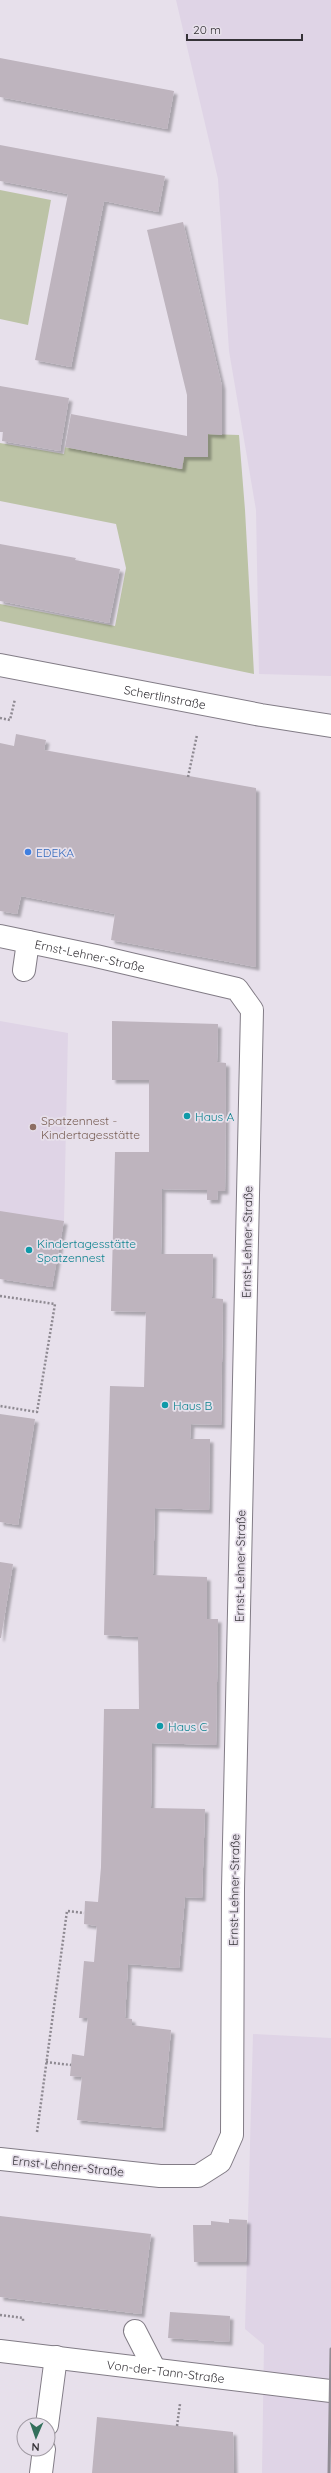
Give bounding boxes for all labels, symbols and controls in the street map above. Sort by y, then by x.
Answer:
scale bar [187,16,302,42]
text: 20 m [193,22,221,37]
street label: Schertlinstraße [123,681,207,712]
place label: EDEKA [36,845,74,860]
marker: EDEKA [23,847,33,857]
street label: Ernst-Lehner-Straße [33,936,147,975]
place label: Haus A [195,1109,235,1124]
marker: Haus A [182,1111,192,1121]
place label: Spatzennest - Kindertagesstätte [41,1113,140,1142]
marker: Spatzennest - Kindertagesstätte [28,1122,38,1132]
street label: Ernst-Lehner-Straße [239,1185,255,1298]
place label: Kindertagesstätte Spatzennest [37,1236,136,1265]
marker: Kindertagesstätte Spatzennest [24,1245,34,1255]
place label: Haus B [173,1398,213,1413]
marker: Haus B [160,1400,170,1410]
street label: Ernst-Lehner-Straße [232,1509,248,1622]
place label: Haus C [168,1719,208,1734]
marker: Haus C [155,1721,165,1731]
street label: Ernst-Lehner-Straße [226,1833,242,1946]
street label: Ernst-Lehner-Straße [11,2153,125,2179]
street label: Von-der-Tann-Straße [106,2356,226,2386]
north arrow [16,2417,56,2457]
text: N [31,2440,40,2454]

